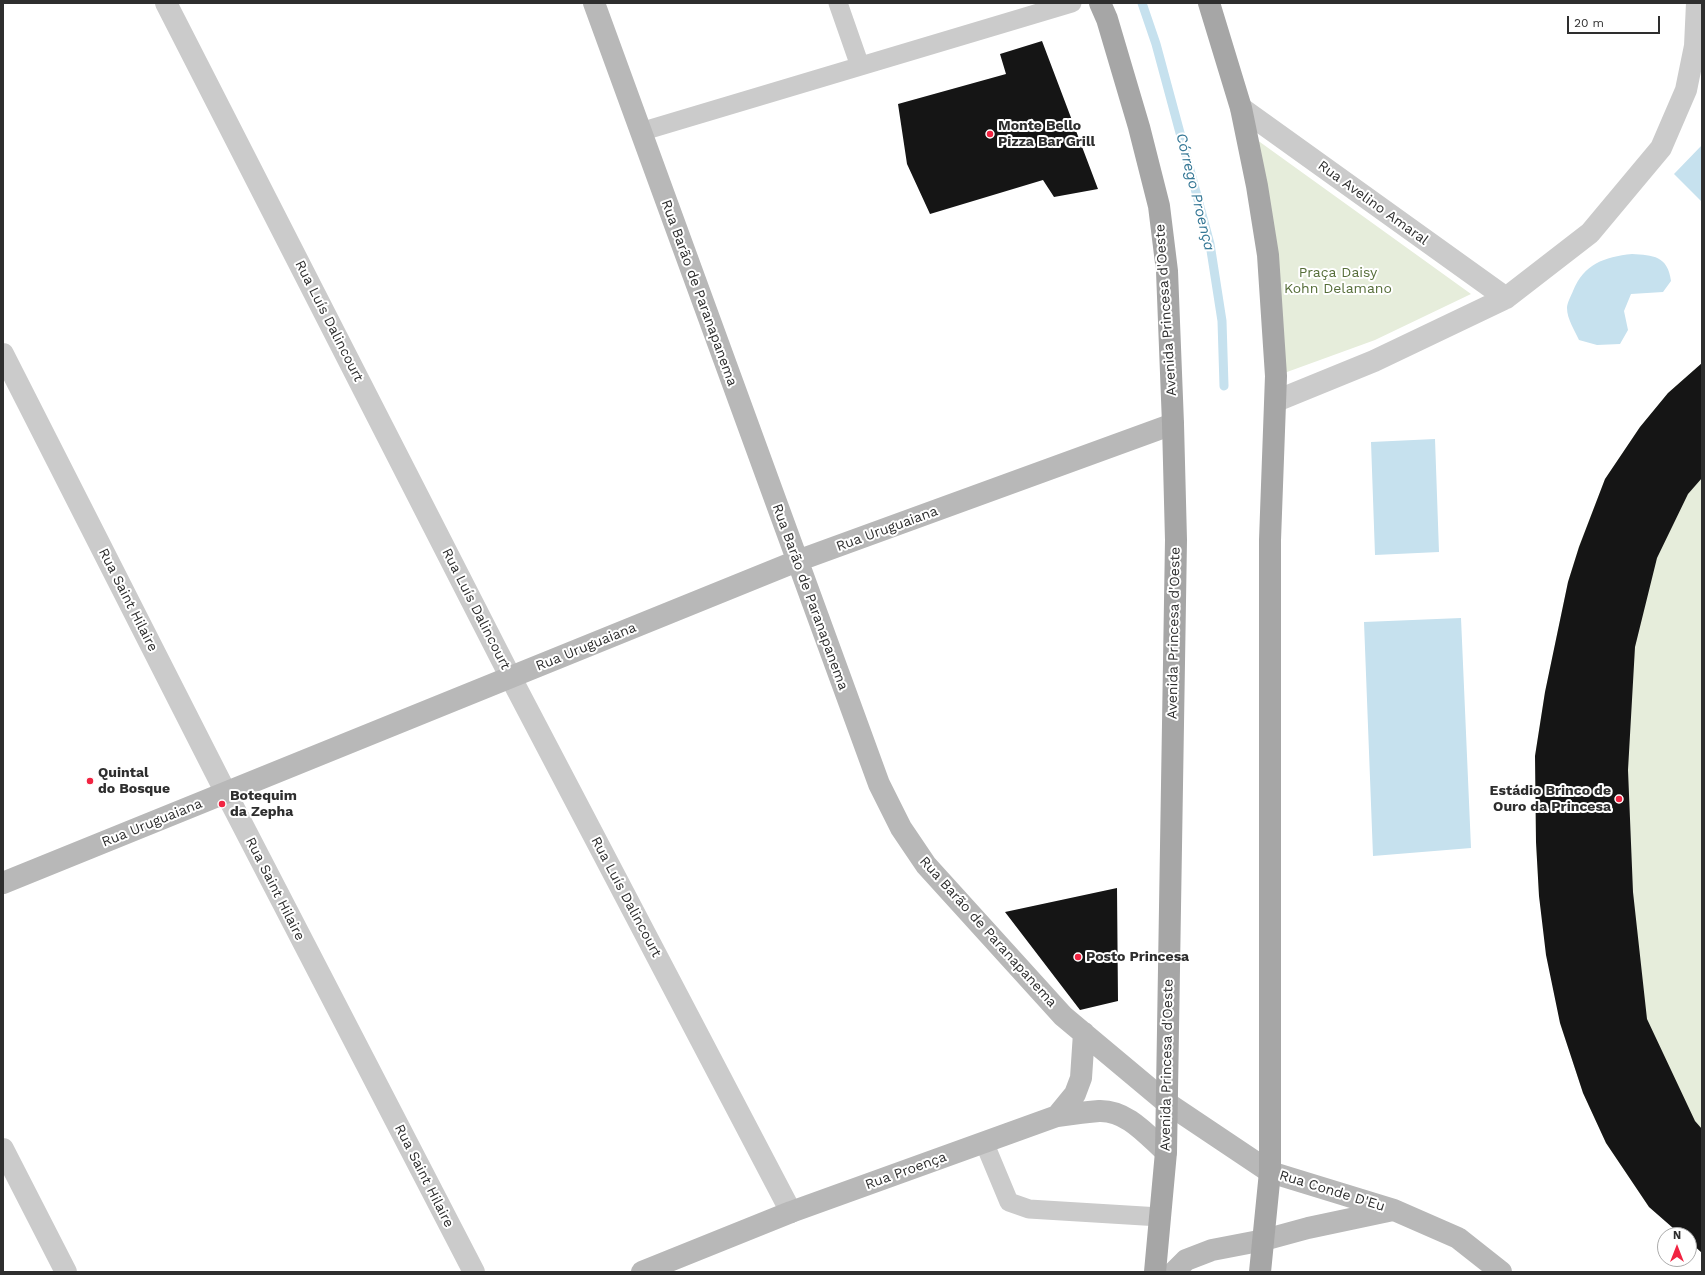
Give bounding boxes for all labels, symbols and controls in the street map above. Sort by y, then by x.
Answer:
scale bar [1569,8,1662,34]
text: 20 m [1574,16,1604,30]
place label: Monte Bello Pizza Bar Grill [998,118,1095,150]
marker: Monte Bello Pizza Bar Grill [985,129,995,139]
water label: Córrego Proença [1172,131,1218,253]
street label: Rua Avelino Amaral [1314,157,1432,249]
street label: Rua Barão de Paranapanema [657,198,741,388]
street label: Avenida Princesa d'Oeste [1152,223,1180,397]
street label: Rua Luís Dalincourt [291,258,367,384]
park label: Praça Daisy Kohn Delamano [1284,265,1392,298]
street label: Rua Barão de Paranapanema [768,502,852,692]
street label: Rua Uruguaiana [834,503,940,555]
street label: Rua Saint Hilaire [95,546,161,654]
street label: Rua Luís Dalincourt [438,546,514,672]
street label: Avenida Princesa d'Oeste [1164,547,1184,719]
street label: Rua Uruguaiana [533,619,639,675]
place label: Quintal do Bosque [98,765,170,798]
marker: Quintal do Bosque [85,776,95,786]
place label: Estádio Brinco de Ouro da Princesa [1490,783,1611,816]
place label: Botequim da Zepha [230,788,297,820]
marker: Estádio Brinco de Ouro da Princesa [1614,794,1624,804]
street label: Rua Uruguaiana [99,795,205,851]
marker: Botequim da Zepha [217,799,227,809]
street label: Rua Luís Dalincourt [587,834,665,960]
street label: Rua Saint Hilaire [242,835,308,943]
street label: Rua Barão de Paranapanema [916,853,1060,1011]
place label: Posto Princesa [1086,949,1189,965]
marker: Posto Princesa [1073,952,1083,962]
street label: Avenida Princesa d'Oeste [1157,979,1177,1151]
street label: Rua Saint Hilaire [391,1122,457,1230]
street label: Rua Proença [863,1148,949,1194]
street label: Rua Conde D'Eu [1277,1167,1387,1215]
north arrow [1657,1227,1697,1267]
text: N [1673,1229,1681,1242]

